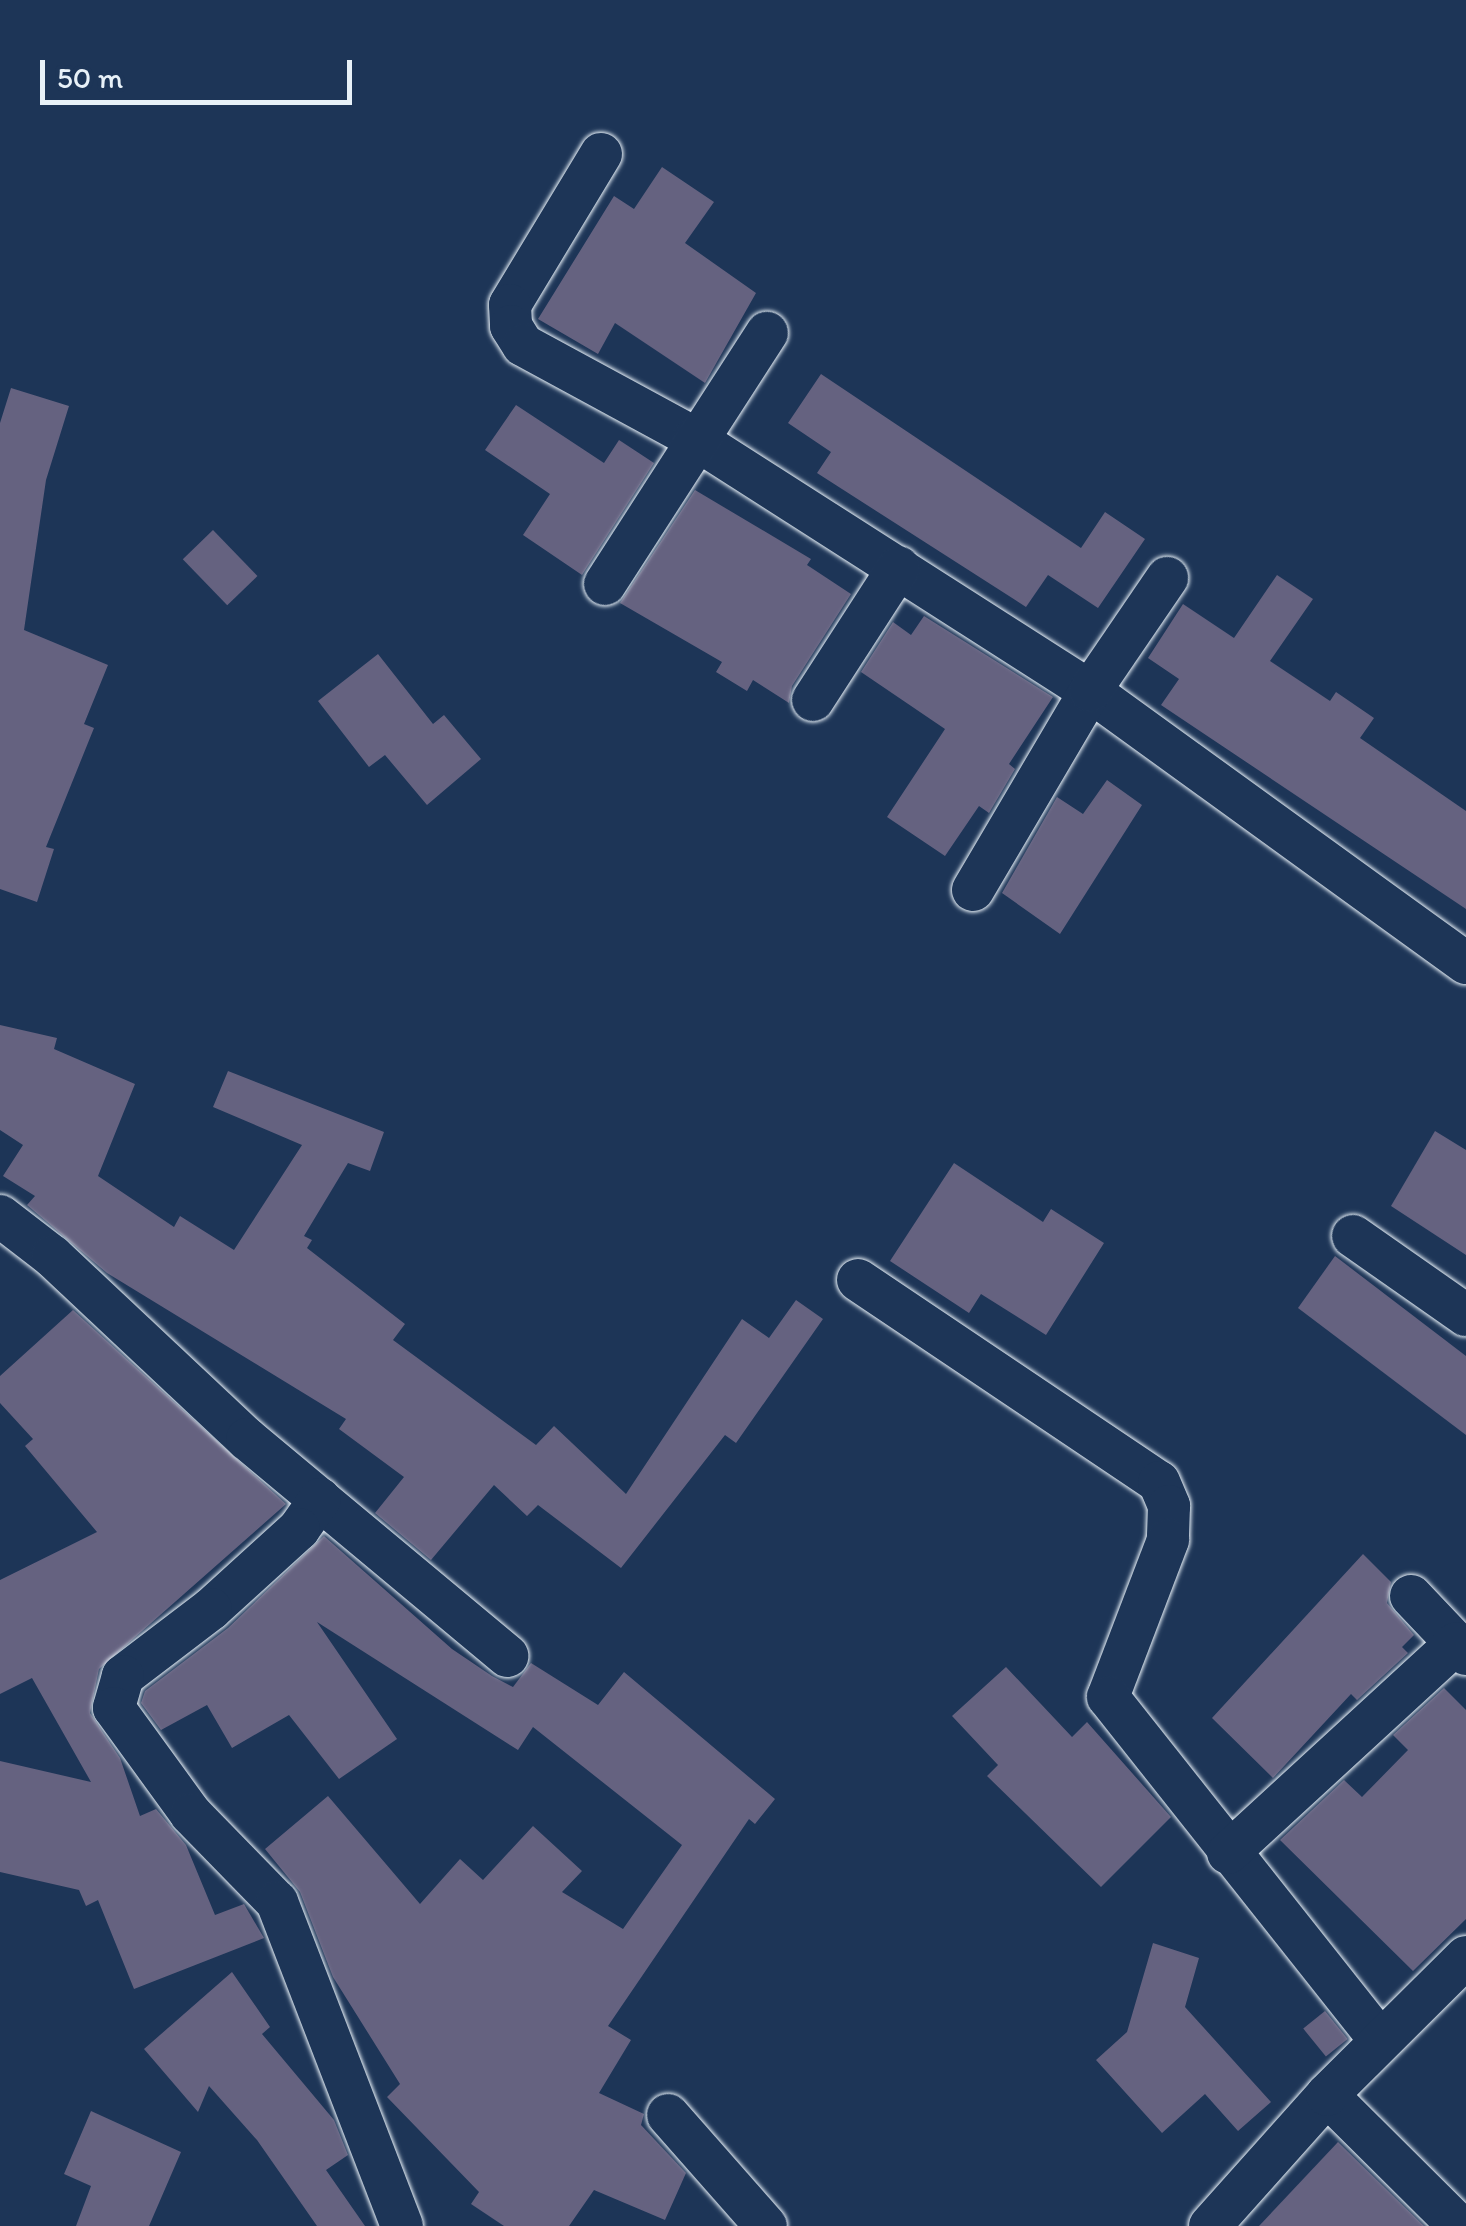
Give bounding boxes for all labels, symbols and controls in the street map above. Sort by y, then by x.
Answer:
scale bar [45,40,358,102]
text: 50 m [57,59,123,96]

